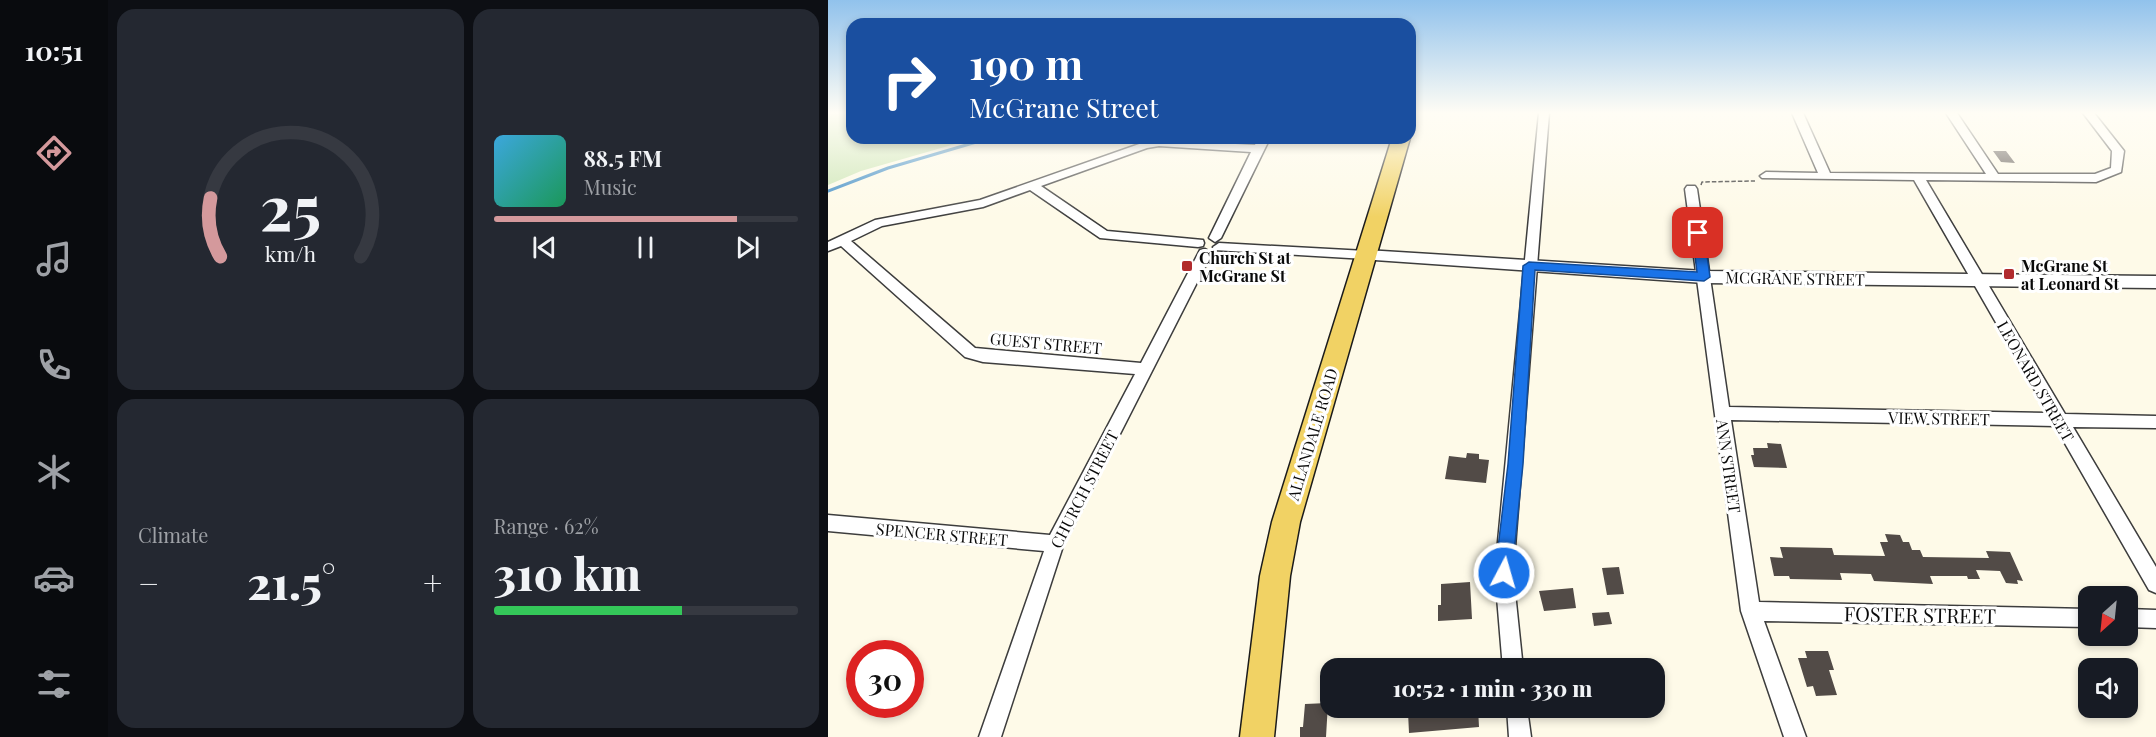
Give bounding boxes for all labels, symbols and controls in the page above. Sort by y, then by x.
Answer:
text: 10:51 [25,32,83,68]
text: 190 m [969,35,1083,91]
icon: right [870,42,948,120]
text: McGrane Street [969,89,1159,125]
icon: directions [33,132,75,174]
text: 88.5 FM [584,143,662,173]
text: 25 [260,163,321,247]
text: Music [584,173,637,200]
pin [1672,207,1723,258]
icon: arrive [1681,216,1714,249]
icon: previous [528,231,561,264]
icon: pause [629,231,662,264]
icon: next [731,231,764,264]
icon: music [33,238,75,280]
text: km/h [265,239,316,267]
place label: Church St at McGrane St [1199,247,1291,286]
place label: McGrane St at Leonard St [2021,255,2119,294]
marker: Church St at McGrane St [1180,259,1194,273]
street label: MCGRANE STREET [1725,266,1865,290]
marker: McGrane St at Leonard St [2002,267,2016,281]
street label: LEONARD STREET [1993,317,2079,445]
street label: GUEST STREET [989,328,1103,358]
icon: phone [33,344,75,386]
street label: ALLANDALE ROAD [1282,365,1342,504]
street label: VIEW STREET [1887,407,1990,429]
street label: ANN STREET [1712,417,1746,514]
street label: CHURCH STREET [1045,426,1123,552]
icon: climate [33,451,75,493]
text: Range · 62% [494,512,599,539]
street label: SPENCER STREET [875,518,1009,550]
text: Climate [138,521,208,548]
position arrow [1472,541,1536,605]
text: 310 km [494,542,641,602]
text: 21.5° [247,551,335,611]
icon: car [33,557,75,599]
text: − [138,560,159,604]
text: + [423,560,442,604]
north arrow [2078,586,2138,646]
map controls [2078,586,2138,718]
street label: FOSTER STREET [1844,599,1996,629]
speed limit sign: 30 [846,640,924,718]
button: sound [2078,658,2138,718]
icon: filters [33,663,75,705]
text: 10:52 · 1 min · 330 m [1393,673,1592,703]

